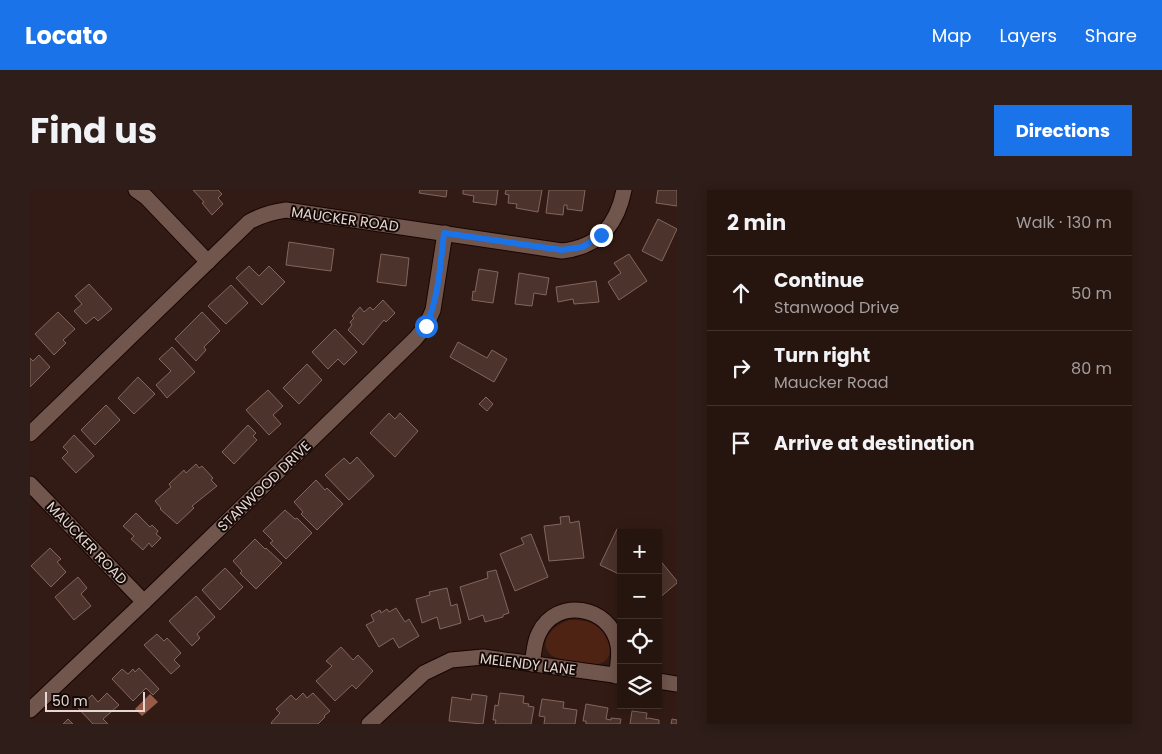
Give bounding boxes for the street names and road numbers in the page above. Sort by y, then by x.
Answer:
street label: MAUCKER ROAD [290,202,400,236]
street label: STANWOOD DRIVE [213,436,315,536]
street label: MAUCKER ROAD [42,497,132,589]
street label: MELENDY LANE [479,648,577,680]

